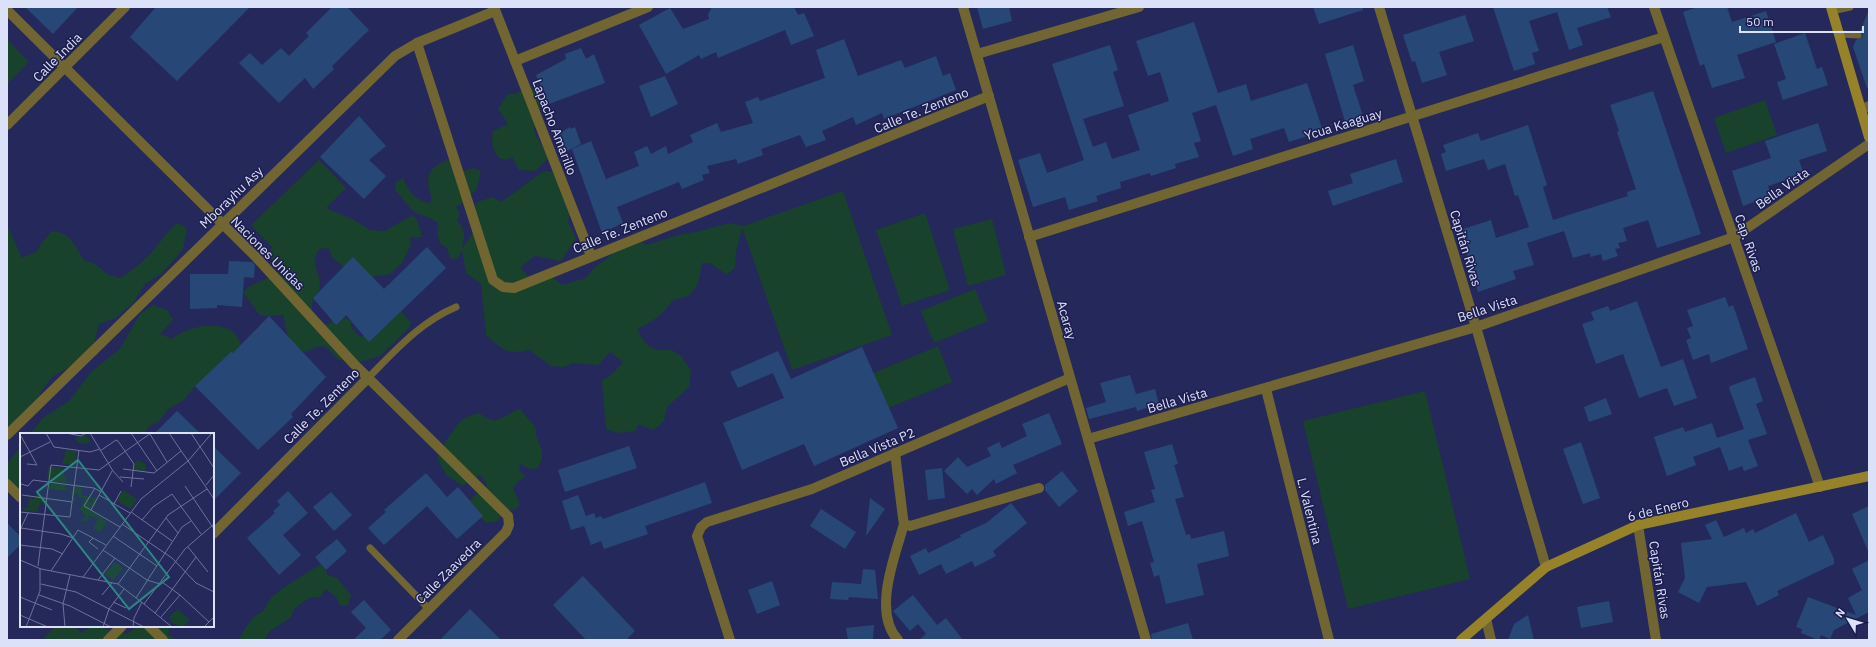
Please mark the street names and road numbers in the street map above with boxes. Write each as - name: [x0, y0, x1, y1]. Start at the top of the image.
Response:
- street label: Calle India: [29, 29, 86, 85]
- street label: Lapacho Amarillo: [528, 77, 581, 177]
- street label: Calle Te. Zenteno: [871, 84, 971, 137]
- street label: Ycua Kaaguay: [1302, 104, 1385, 144]
- street label: Mborayhu Asy: [196, 162, 267, 232]
- street label: Bella Vista: [1752, 164, 1812, 213]
- street label: Calle Te. Zenteno: [570, 204, 670, 257]
- street label: Capitán Rivas: [1446, 208, 1485, 288]
- street label: Cap. Rivas: [1731, 212, 1766, 274]
- street label: Naciones Unidas: [227, 213, 308, 294]
- street label: Bella Vista: [1455, 291, 1519, 326]
- street label: Acaray: [1053, 299, 1080, 342]
- street label: Calle Te. Zenteno: [280, 365, 363, 448]
- street label: Bella Vista: [1145, 384, 1209, 417]
- street label: Bella Vista P2: [837, 424, 917, 471]
- street label: L. Valentina: [1293, 476, 1326, 546]
- street label: 6 de Enero: [1626, 494, 1691, 525]
- street label: Calle Zaavedra: [412, 535, 485, 608]
- street label: Capitán Rivas: [1645, 540, 1674, 620]

